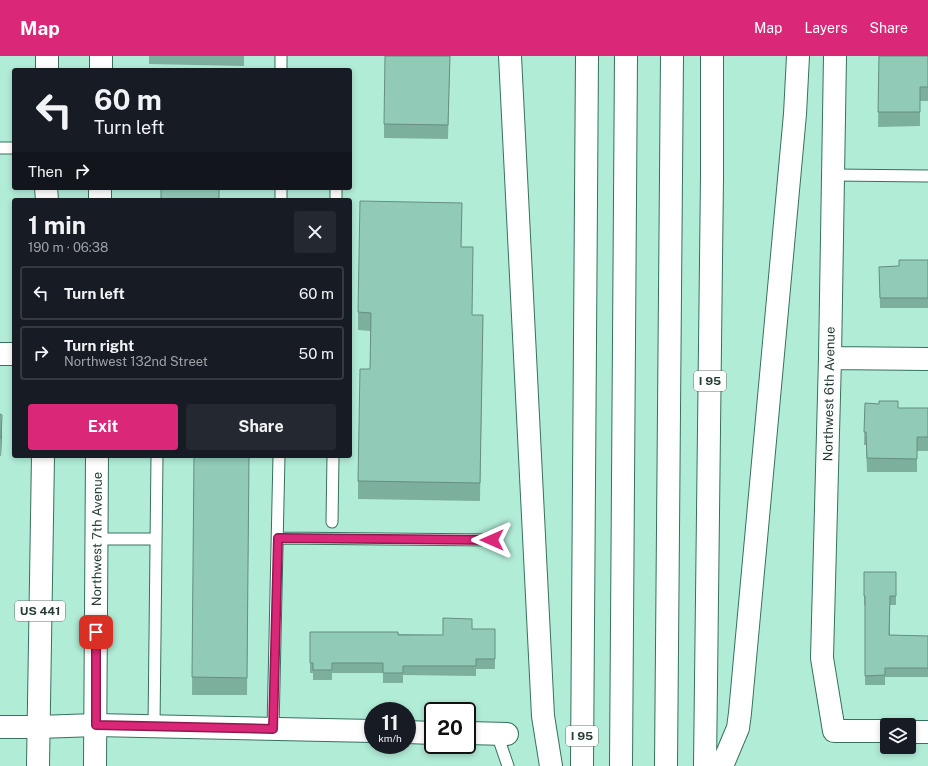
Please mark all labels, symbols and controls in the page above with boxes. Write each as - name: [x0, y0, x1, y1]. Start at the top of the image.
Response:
- text: Map: [20, 17, 60, 39]
- text: Map: [754, 20, 782, 36]
- text: Layers: [804, 20, 848, 36]
- text: Share: [870, 20, 908, 36]
- text: 60 m: [94, 83, 162, 116]
- icon: left: [28, 84, 80, 136]
- text: Turn left: [94, 117, 164, 138]
- icon: right: [71, 160, 93, 182]
- text: Then: [28, 163, 63, 180]
- text: 1 min: [28, 211, 86, 239]
- button: close: [294, 211, 336, 253]
- text: 190 m · 06:38: [28, 240, 108, 255]
- icon: left: [30, 282, 52, 304]
- text: Turn left: [64, 285, 125, 302]
- text: 60 m: [299, 285, 334, 302]
- street label: Northwest 6th Avenue: [820, 327, 838, 461]
- text: Turn right: [64, 337, 134, 354]
- icon: right: [30, 342, 52, 364]
- text: 50 m: [299, 345, 334, 362]
- text: Northwest 132nd Street: [64, 354, 208, 369]
- road number: I 95: [694, 371, 726, 391]
- button: Exit: [28, 404, 178, 450]
- button: Share: [186, 404, 336, 450]
- street label: Northwest 7th Avenue: [89, 472, 104, 606]
- position arrow: [471, 519, 513, 561]
- road number: US 441: [15, 601, 65, 621]
- pin: [79, 615, 113, 649]
- icon: arrive: [85, 621, 107, 643]
- speed limit sign: 20: [424, 702, 476, 754]
- text: 11: [381, 711, 399, 735]
- map controls: [880, 718, 916, 754]
- button: layers: [880, 718, 916, 754]
- road number: I 95: [566, 726, 598, 746]
- text: km/h: [378, 732, 402, 744]

